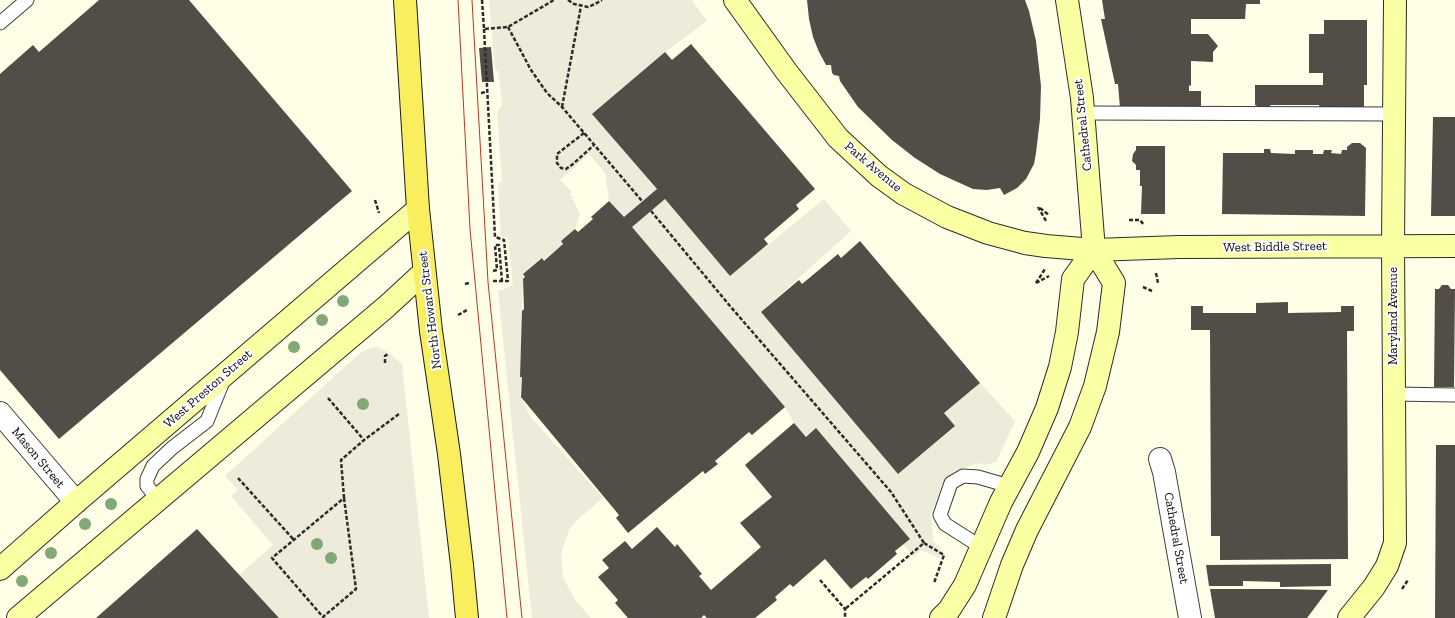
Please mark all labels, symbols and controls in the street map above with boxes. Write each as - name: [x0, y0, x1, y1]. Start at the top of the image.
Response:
- street label: Cathedral Street: [1070, 78, 1096, 172]
- street label: Park Avenue: [841, 139, 905, 195]
- street label: West Biddle Street: [1223, 238, 1327, 256]
- street label: North Howard Street: [415, 250, 445, 370]
- street label: Maryland Avenue: [1385, 267, 1401, 365]
- street label: West Preston Street: [161, 346, 255, 432]
- street label: Mason Street: [8, 424, 68, 492]
- street label: Cathedral Street: [1160, 491, 1192, 585]

